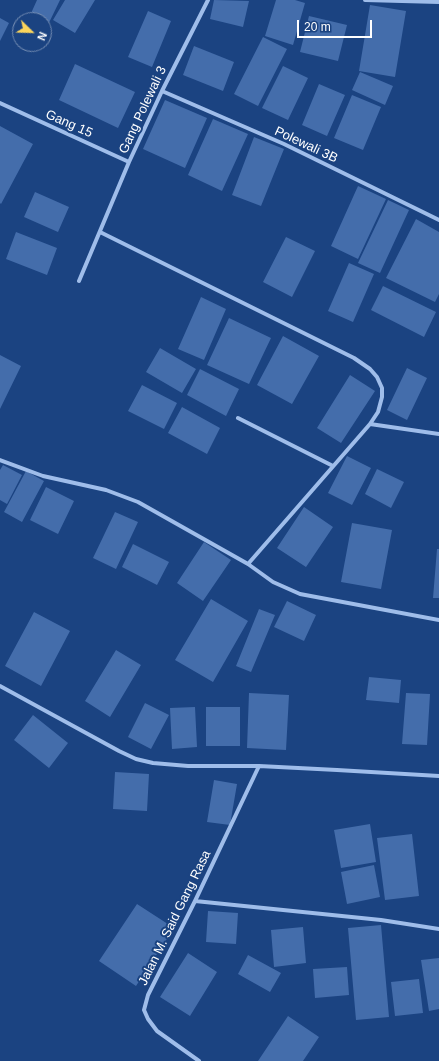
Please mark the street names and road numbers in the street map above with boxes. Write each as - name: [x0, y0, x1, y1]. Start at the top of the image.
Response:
- street label: Gang Polewali 3: [116, 64, 170, 156]
- street label: Gang 15: [43, 107, 95, 141]
- street label: Polewali 3B: [272, 124, 340, 166]
- street label: Jalan M. Said Gang Rasa: [136, 848, 214, 988]

